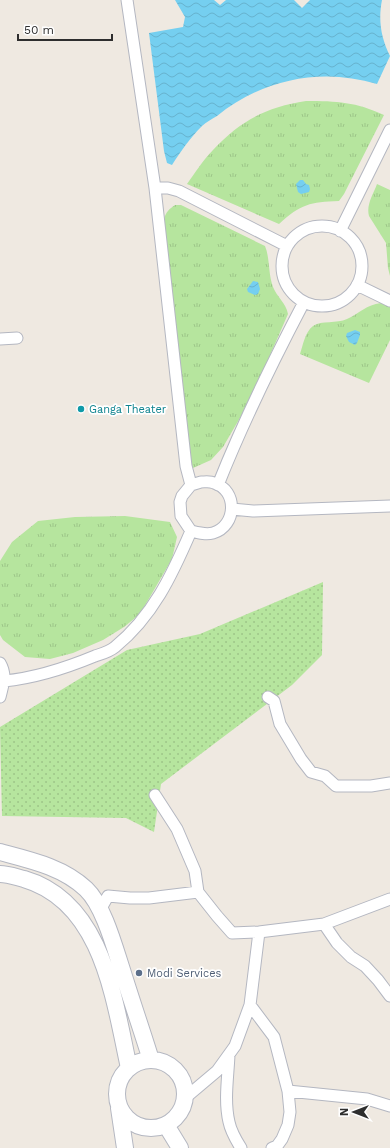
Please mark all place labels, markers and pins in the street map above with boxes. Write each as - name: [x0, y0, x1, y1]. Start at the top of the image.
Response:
- place label: Ganga Theater: [89, 403, 167, 416]
- marker: Ganga Theater: [76, 404, 86, 414]
- place label: Modi Services: [147, 967, 222, 980]
- marker: Modi Services: [134, 968, 144, 978]

